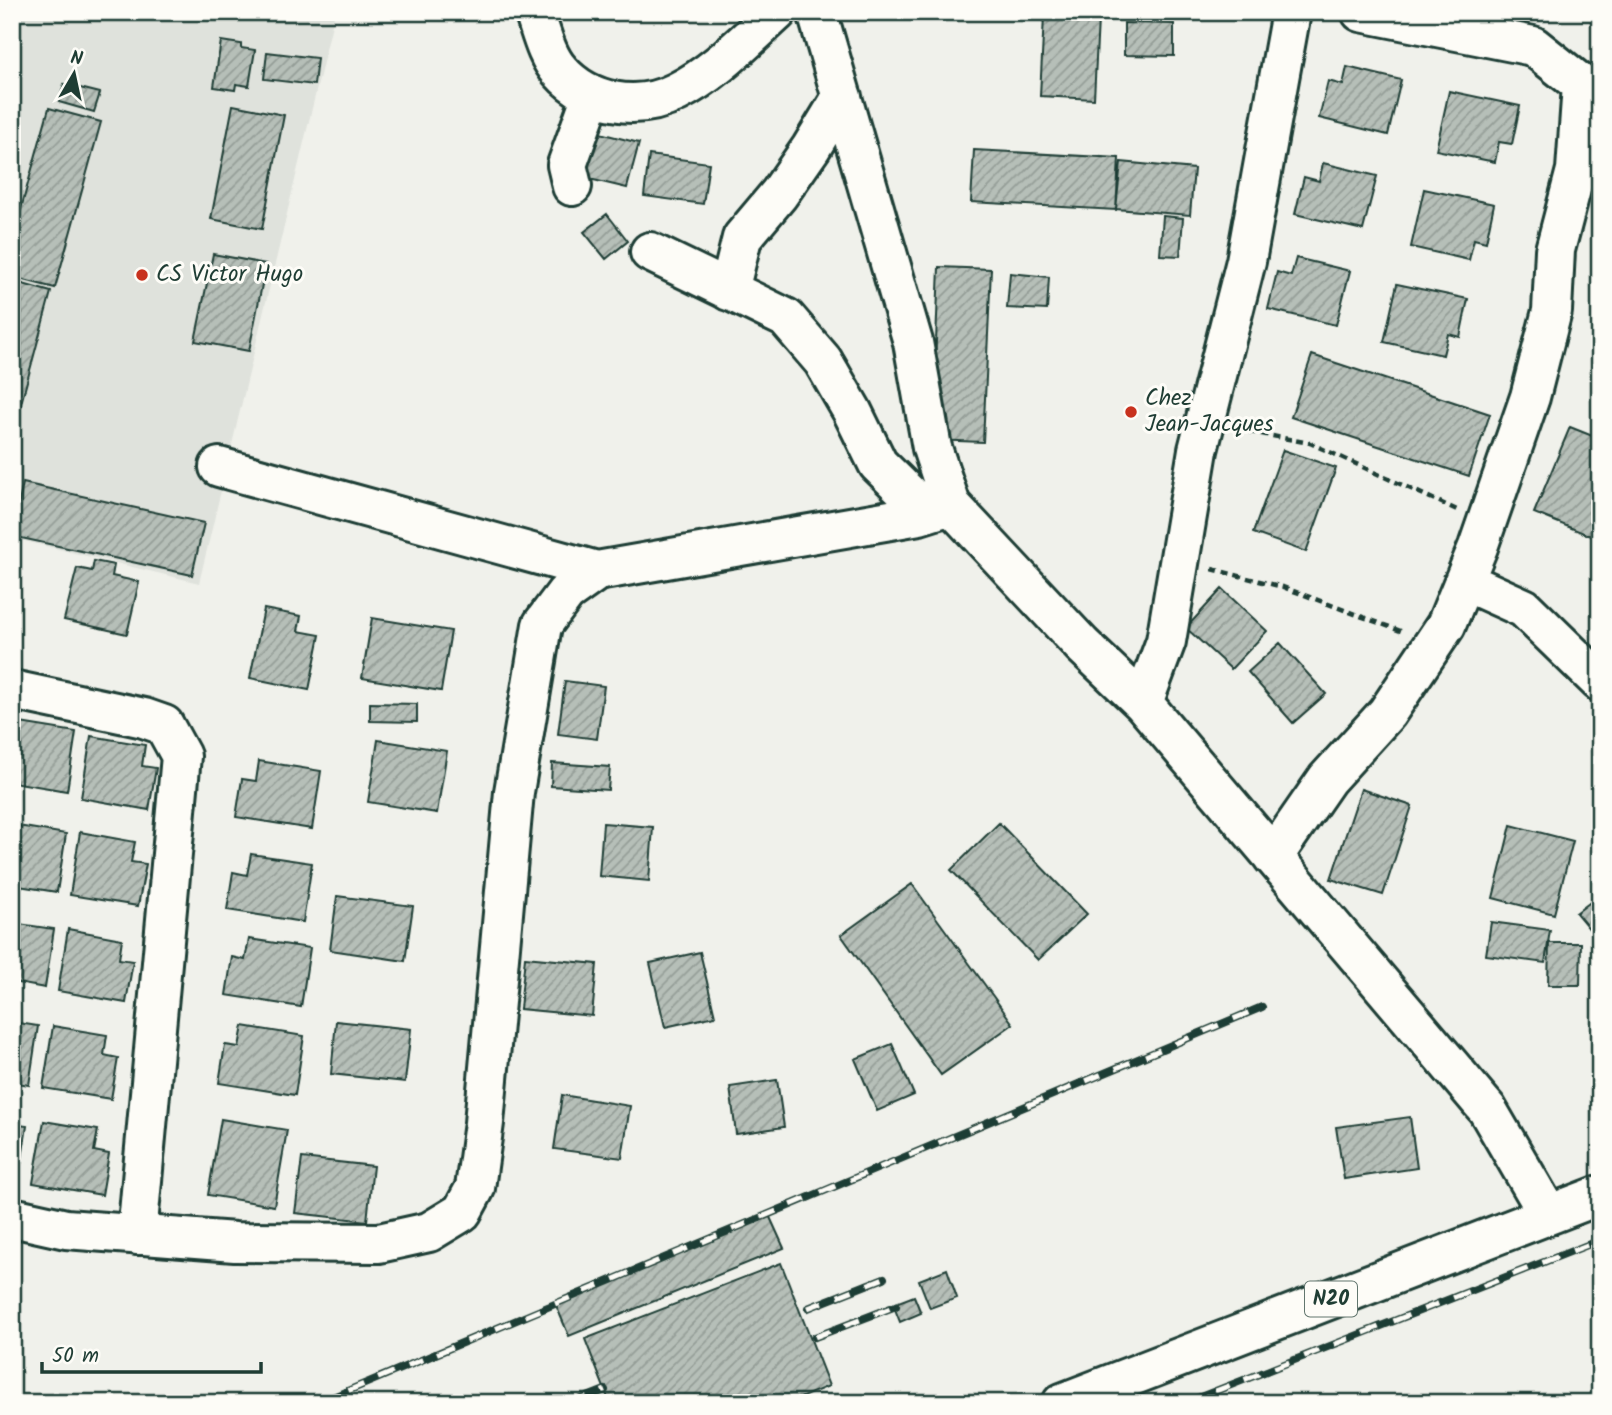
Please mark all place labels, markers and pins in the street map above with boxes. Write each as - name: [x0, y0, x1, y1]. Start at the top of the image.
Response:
- place label: CS Victor Hugo: [156, 257, 303, 293]
- marker: CS Victor Hugo: [134, 267, 150, 283]
- place label: Chez Jean-Jacques: [1145, 381, 1274, 443]
- marker: Chez Jean-Jacques: [1123, 404, 1139, 420]

